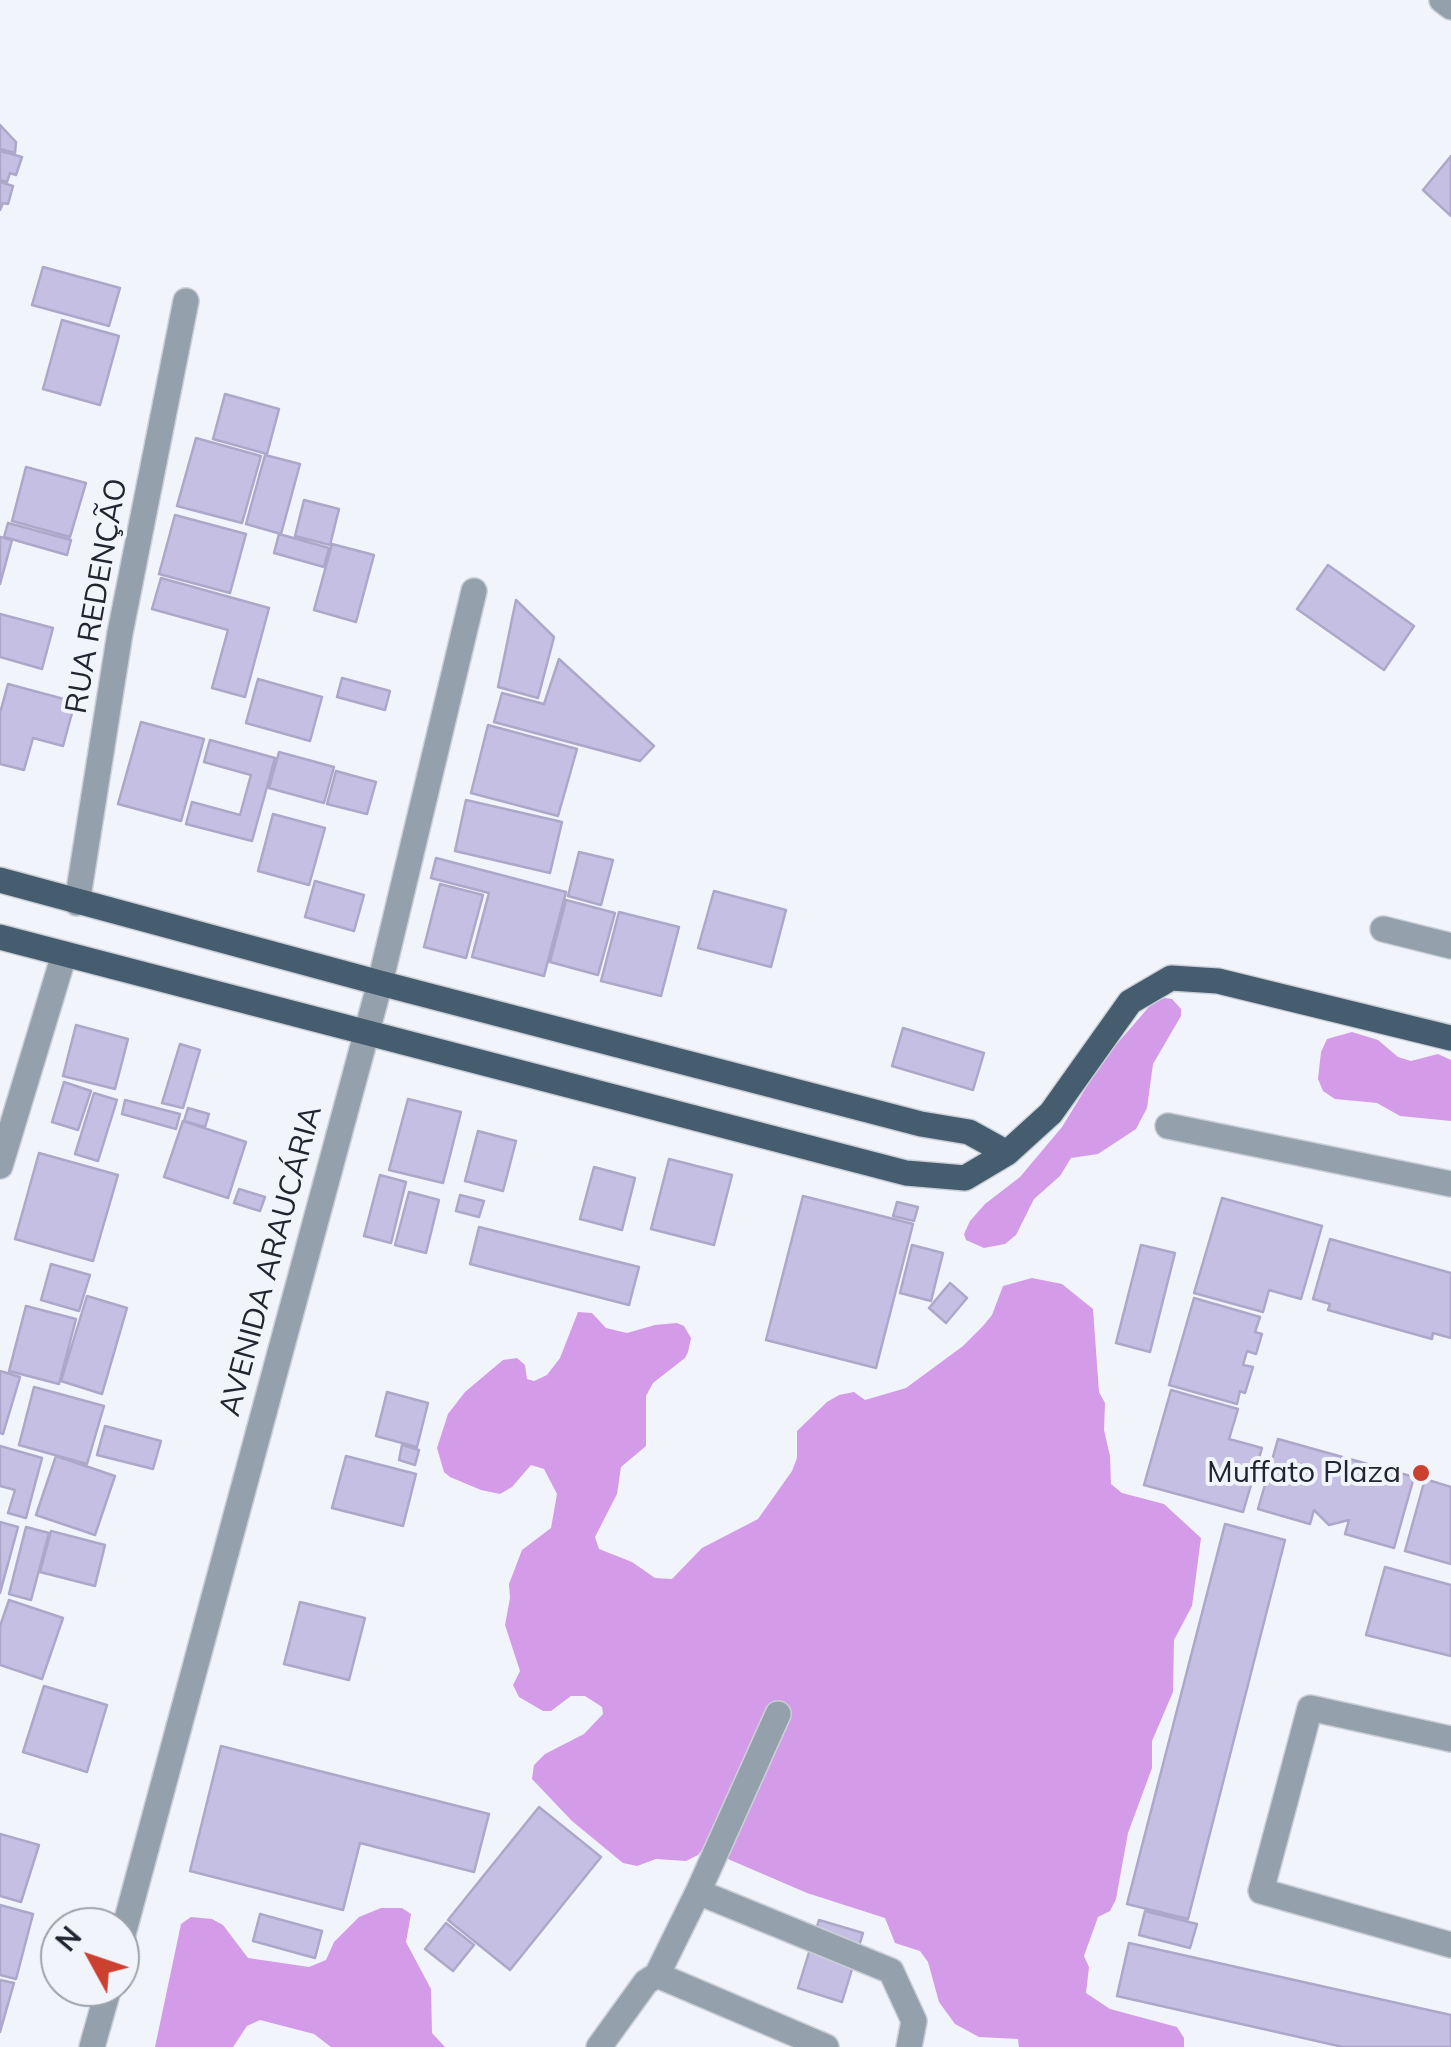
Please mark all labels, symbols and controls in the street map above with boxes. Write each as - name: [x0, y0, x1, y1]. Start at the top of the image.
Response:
- street label: RUA REDENÇÃO: [59, 476, 135, 716]
- street label: AVENIDA ARAUCÁRIA: [212, 1102, 330, 1420]
- place label: Muffato Plaza: [1207, 1455, 1401, 1491]
- marker: Muffato Plaza: [1410, 1462, 1432, 1484]
- north arrow: [40, 1907, 140, 2007]
- text: N: [48, 1919, 88, 1958]

